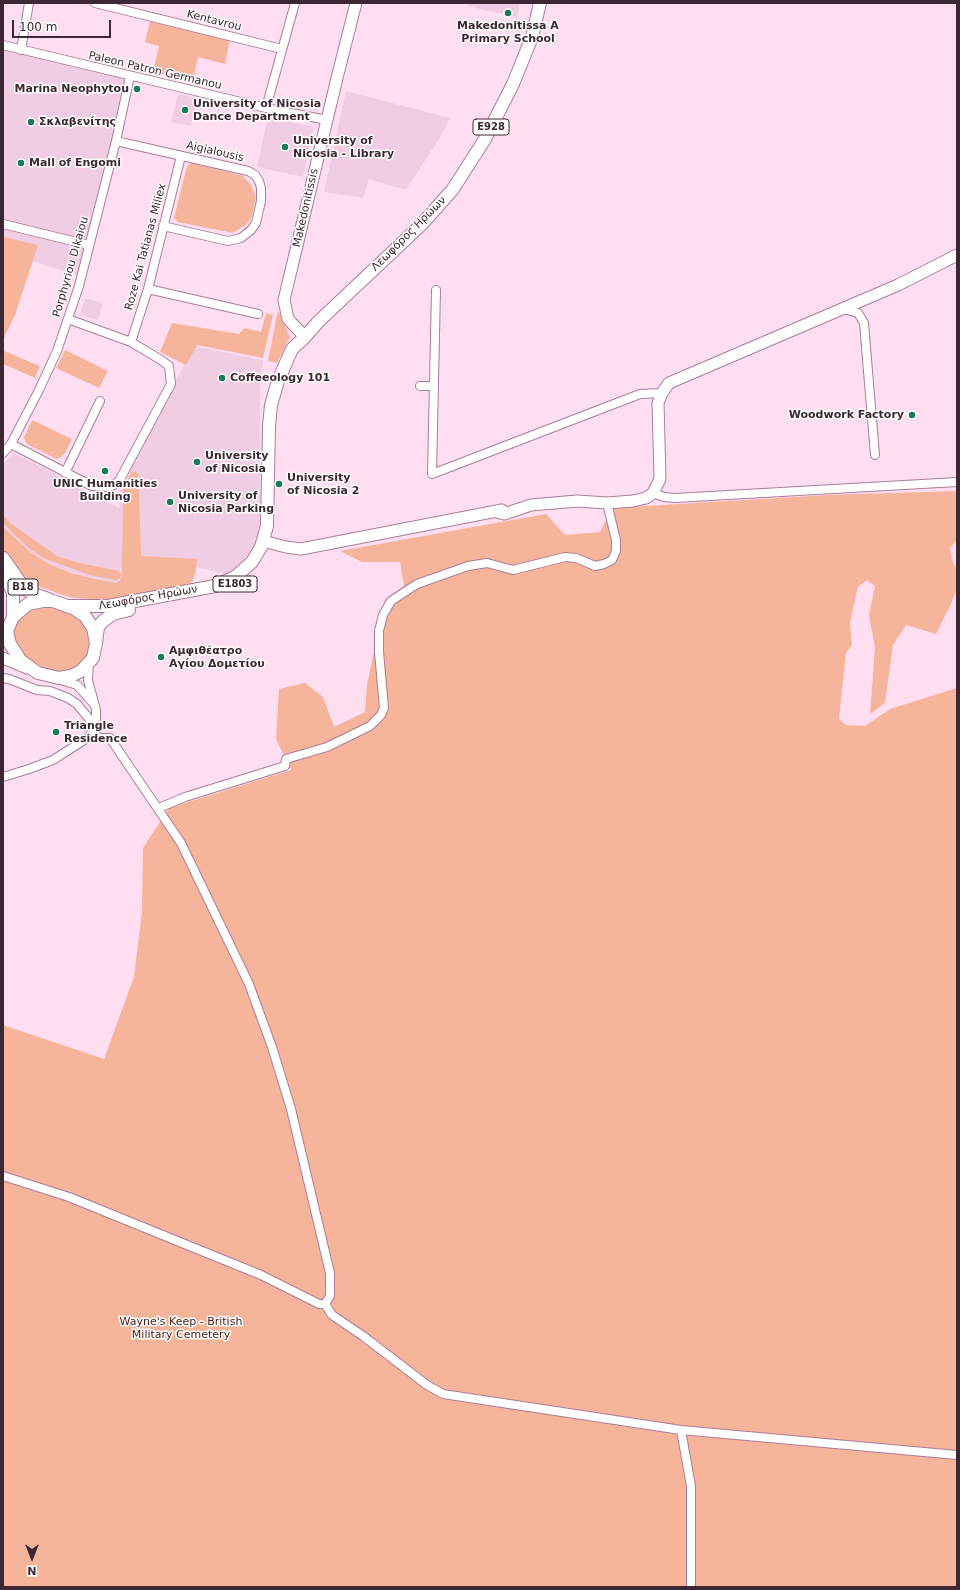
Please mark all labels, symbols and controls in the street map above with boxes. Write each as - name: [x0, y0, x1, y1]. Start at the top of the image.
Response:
- street label: Kentavrou: [185, 8, 243, 34]
- marker: Makedonitissa A Primary School: [503, 8, 513, 18]
- scale bar: [14, 12, 113, 38]
- place label: Makedonitissa A Primary School: [457, 19, 559, 45]
- text: 100 m: [19, 20, 57, 34]
- street label: Paleon Patron Germanou: [87, 49, 223, 93]
- place label: Marina Neophytou: [15, 82, 129, 96]
- marker: Marina Neophytou: [132, 84, 142, 94]
- place label: University of Nicosia Dance Department: [193, 97, 321, 123]
- marker: University of Nicosia Dance Department: [180, 105, 190, 115]
- place label: Σκλαβενίτης: [39, 115, 116, 129]
- marker: Σκλαβενίτης: [26, 117, 36, 127]
- road number: E928: [473, 119, 509, 135]
- place label: University of Nicosia - Library: [293, 134, 394, 160]
- street label: Aigialousis: [185, 139, 245, 165]
- marker: University of Nicosia - Library: [280, 142, 290, 152]
- place label: Mall of Engomi: [29, 156, 121, 170]
- marker: Mall of Engomi: [16, 158, 26, 168]
- street label: Makedonitissis: [291, 167, 321, 249]
- street label: Roze Kai Tatianas Miliex: [123, 182, 169, 312]
- street label: Λεωφόρος Ηρώων: [369, 194, 449, 274]
- street label: Porphyriou Dikaiou: [50, 215, 92, 319]
- place label: Coffeeology 101: [230, 371, 330, 385]
- marker: Coffeeology 101: [217, 373, 227, 383]
- place label: Woodwork Factory: [789, 408, 904, 422]
- marker: Woodwork Factory: [907, 410, 917, 420]
- place label: University of Nicosia: [205, 449, 268, 475]
- marker: University of Nicosia: [192, 457, 202, 467]
- marker: UNIC Humanities Building: [100, 466, 110, 476]
- place label: University of Nicosia 2: [287, 471, 359, 497]
- place label: UNIC Humanities Building: [53, 477, 157, 503]
- marker: University of Nicosia 2: [274, 479, 284, 489]
- place label: University of Nicosia Parking: [178, 489, 274, 515]
- marker: University of Nicosia Parking: [165, 497, 175, 507]
- road number: E1803: [213, 576, 257, 592]
- road number: B18: [8, 579, 38, 595]
- street label: Λεωφόρος Ηρώων: [98, 583, 198, 613]
- place label: Αμφιθέατρο Αγίου Δομετίου: [169, 644, 265, 670]
- marker: Αμφιθέατρο Αγίου Δομετίου: [156, 652, 166, 662]
- place label: Triangle Residence: [64, 719, 127, 745]
- marker: Triangle Residence: [51, 727, 61, 737]
- park label: Wayne's Keep - British Military Cemetery: [120, 1315, 242, 1341]
- north arrow: [12, 1538, 52, 1578]
- text: N: [27, 1564, 37, 1577]

